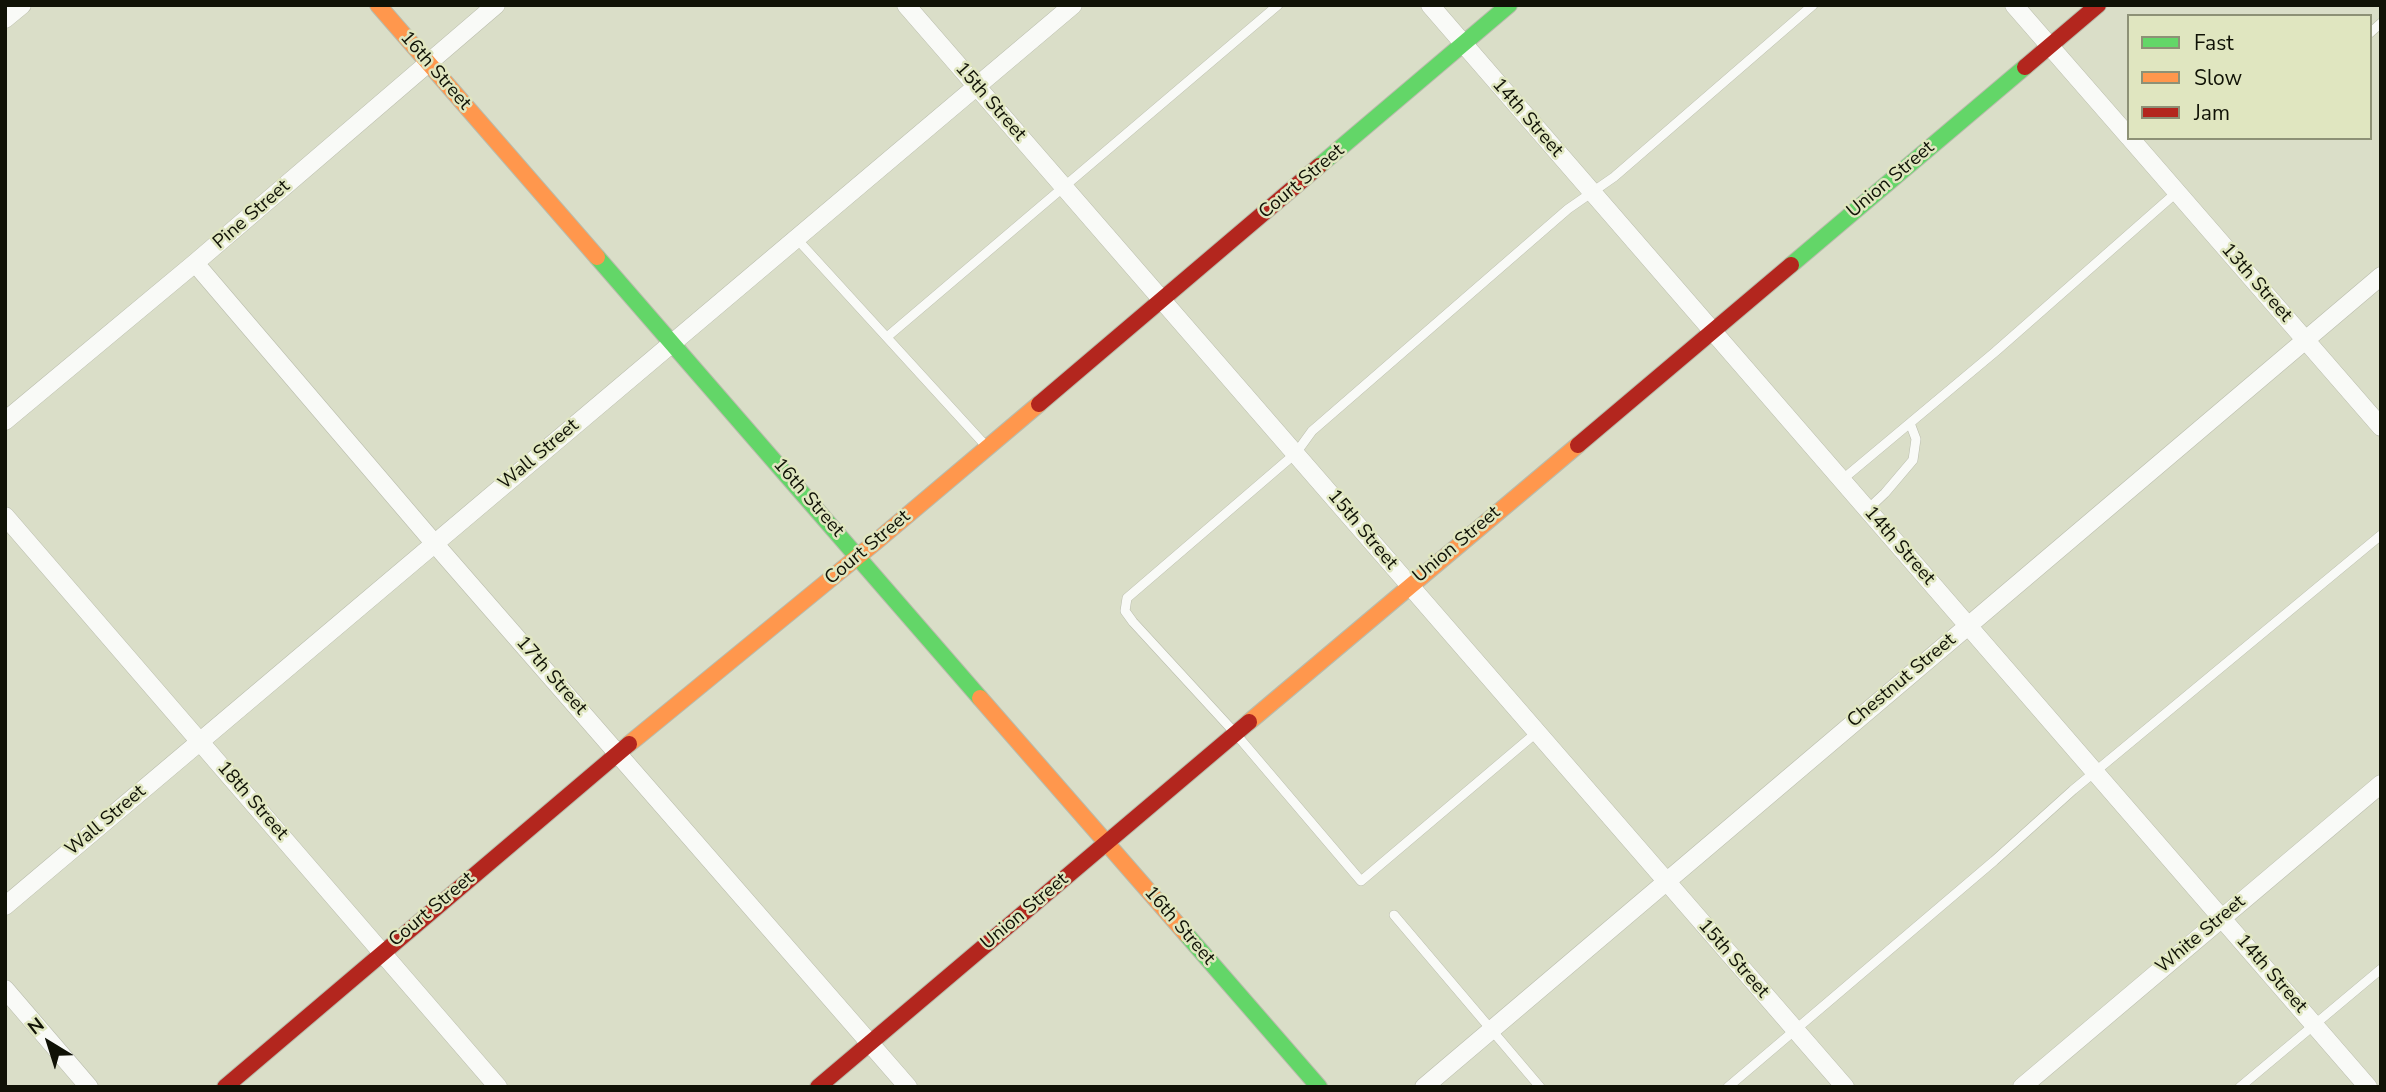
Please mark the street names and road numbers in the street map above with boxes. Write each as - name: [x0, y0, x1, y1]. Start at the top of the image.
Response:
- street label: 16th Street: [395, 27, 475, 115]
- street label: 15th Street: [950, 58, 1030, 146]
- street label: 14th Street: [1487, 74, 1567, 162]
- street label: Union Street: [1843, 137, 1939, 223]
- street label: Court Street: [1255, 140, 1349, 224]
- street label: Pine Street: [209, 176, 295, 254]
- street label: 13th Street: [2216, 239, 2296, 327]
- street label: Wall Street: [494, 415, 584, 495]
- street label: 16th Street: [768, 454, 848, 542]
- street label: 15th Street: [1322, 486, 1402, 574]
- street label: Union Street: [1409, 502, 1505, 588]
- street label: 14th Street: [1859, 502, 1939, 590]
- street label: Court Street: [821, 506, 915, 590]
- street label: Chestnut Street: [1843, 629, 1961, 733]
- street label: 17th Street: [511, 632, 591, 720]
- street label: 18th Street: [212, 757, 292, 845]
- street label: Wall Street: [61, 781, 151, 861]
- street label: Court Street: [385, 868, 479, 952]
- street label: Union Street: [977, 869, 1073, 955]
- street label: 16th Street: [1139, 882, 1219, 970]
- street label: White Street: [2152, 891, 2250, 979]
- street label: 15th Street: [1693, 915, 1773, 1003]
- street label: 14th Street: [2231, 930, 2311, 1018]

